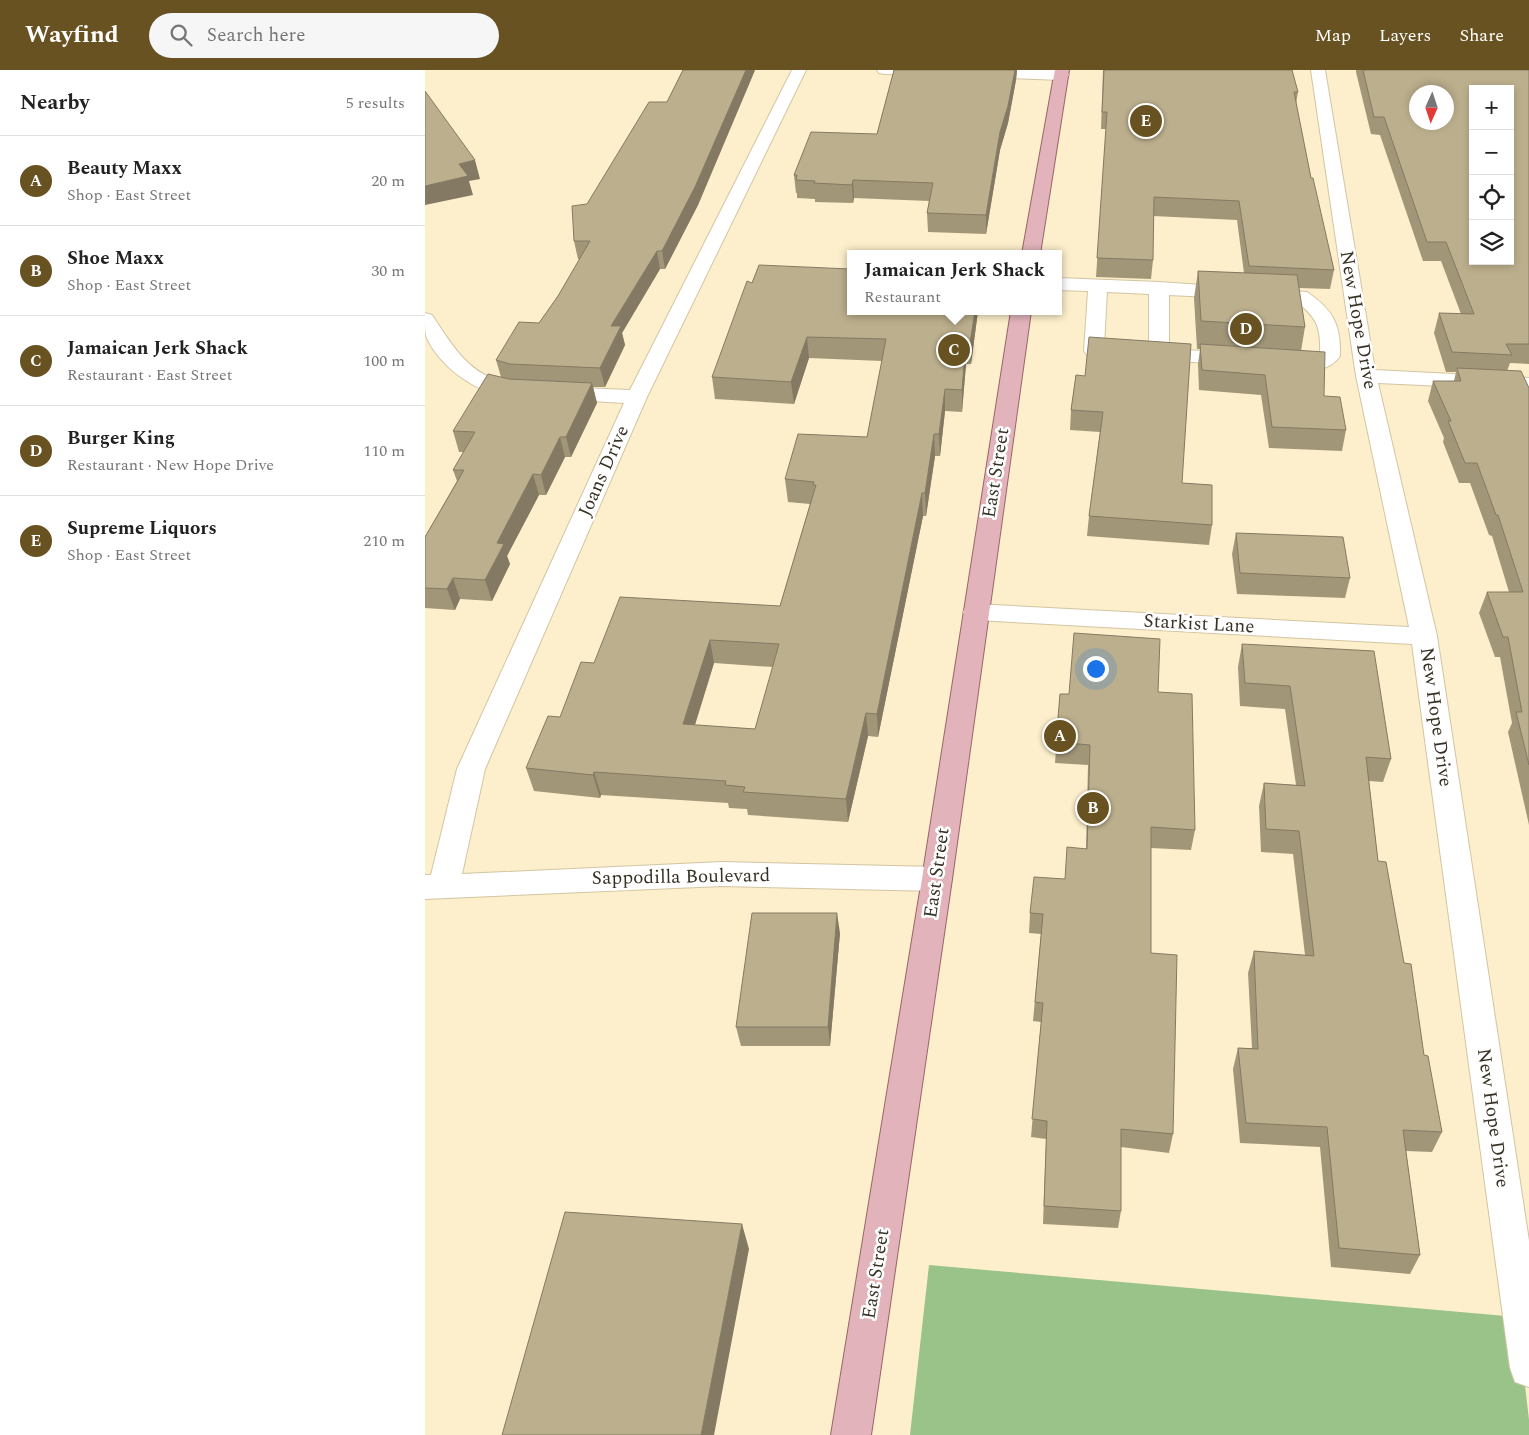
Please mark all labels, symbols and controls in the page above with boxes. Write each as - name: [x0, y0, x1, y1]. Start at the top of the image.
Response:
- search box: [149, 13, 499, 58]
- text: Wayfind: [25, 17, 119, 53]
- icon: search: [167, 21, 195, 49]
- text: Search here: [207, 21, 305, 50]
- text: Map: [1315, 22, 1351, 49]
- text: Layers: [1379, 22, 1431, 49]
- text: Share: [1459, 22, 1504, 49]
- north arrow: [1409, 85, 1454, 130]
- map controls: [1469, 85, 1514, 265]
- button: +: [1469, 85, 1514, 130]
- text: Nearby: [20, 87, 90, 119]
- text: 5 results: [346, 91, 405, 115]
- pin: E: [1130, 102, 1162, 140]
- button: −: [1469, 130, 1514, 175]
- text: Beauty Maxx: [67, 154, 182, 183]
- text: A: [30, 169, 42, 193]
- text: 20 m: [371, 169, 405, 193]
- button: locate: [1469, 175, 1514, 220]
- text: Shop · East Street: [67, 183, 191, 207]
- button: layers: [1469, 220, 1514, 265]
- text: Shoe Maxx: [67, 244, 164, 273]
- street label: New Hope Drive: [1332, 248, 1384, 392]
- popup: [847, 250, 1062, 315]
- text: Jamaican Jerk Shack: [864, 256, 1045, 285]
- text: B: [30, 259, 42, 283]
- text: 30 m: [371, 259, 405, 283]
- text: Shop · East Street: [67, 273, 191, 297]
- text: Restaurant: [864, 285, 941, 309]
- pin: D: [1230, 310, 1262, 348]
- pin: C: [938, 331, 970, 369]
- text: Jamaican Jerk Shack: [67, 334, 248, 363]
- text: C: [30, 349, 42, 373]
- text: 100 m: [363, 349, 405, 373]
- text: Restaurant · East Street: [67, 363, 233, 387]
- street label: Joans Drive: [571, 421, 637, 521]
- text: Burger King: [67, 424, 175, 453]
- street label: East Street: [975, 426, 1017, 520]
- text: D: [30, 439, 42, 463]
- text: 110 m: [363, 439, 405, 463]
- text: Restaurant · New Hope Drive: [67, 453, 274, 477]
- text: Supreme Liquors: [67, 514, 217, 543]
- text: E: [31, 529, 41, 553]
- text: 210 m: [363, 529, 405, 553]
- text: Shop · East Street: [67, 543, 191, 567]
- street label: Starkist Lane: [1143, 607, 1255, 641]
- street label: New Hope Drive: [1412, 645, 1460, 789]
- your location: [1083, 656, 1109, 682]
- pin: A: [1044, 717, 1076, 755]
- pin: B: [1077, 789, 1109, 827]
- street label: East Street: [916, 826, 958, 920]
- street label: Sappodilla Boulevard: [592, 861, 770, 893]
- street label: New Hope Drive: [1469, 1046, 1517, 1190]
- street label: East Street: [855, 1227, 897, 1321]

